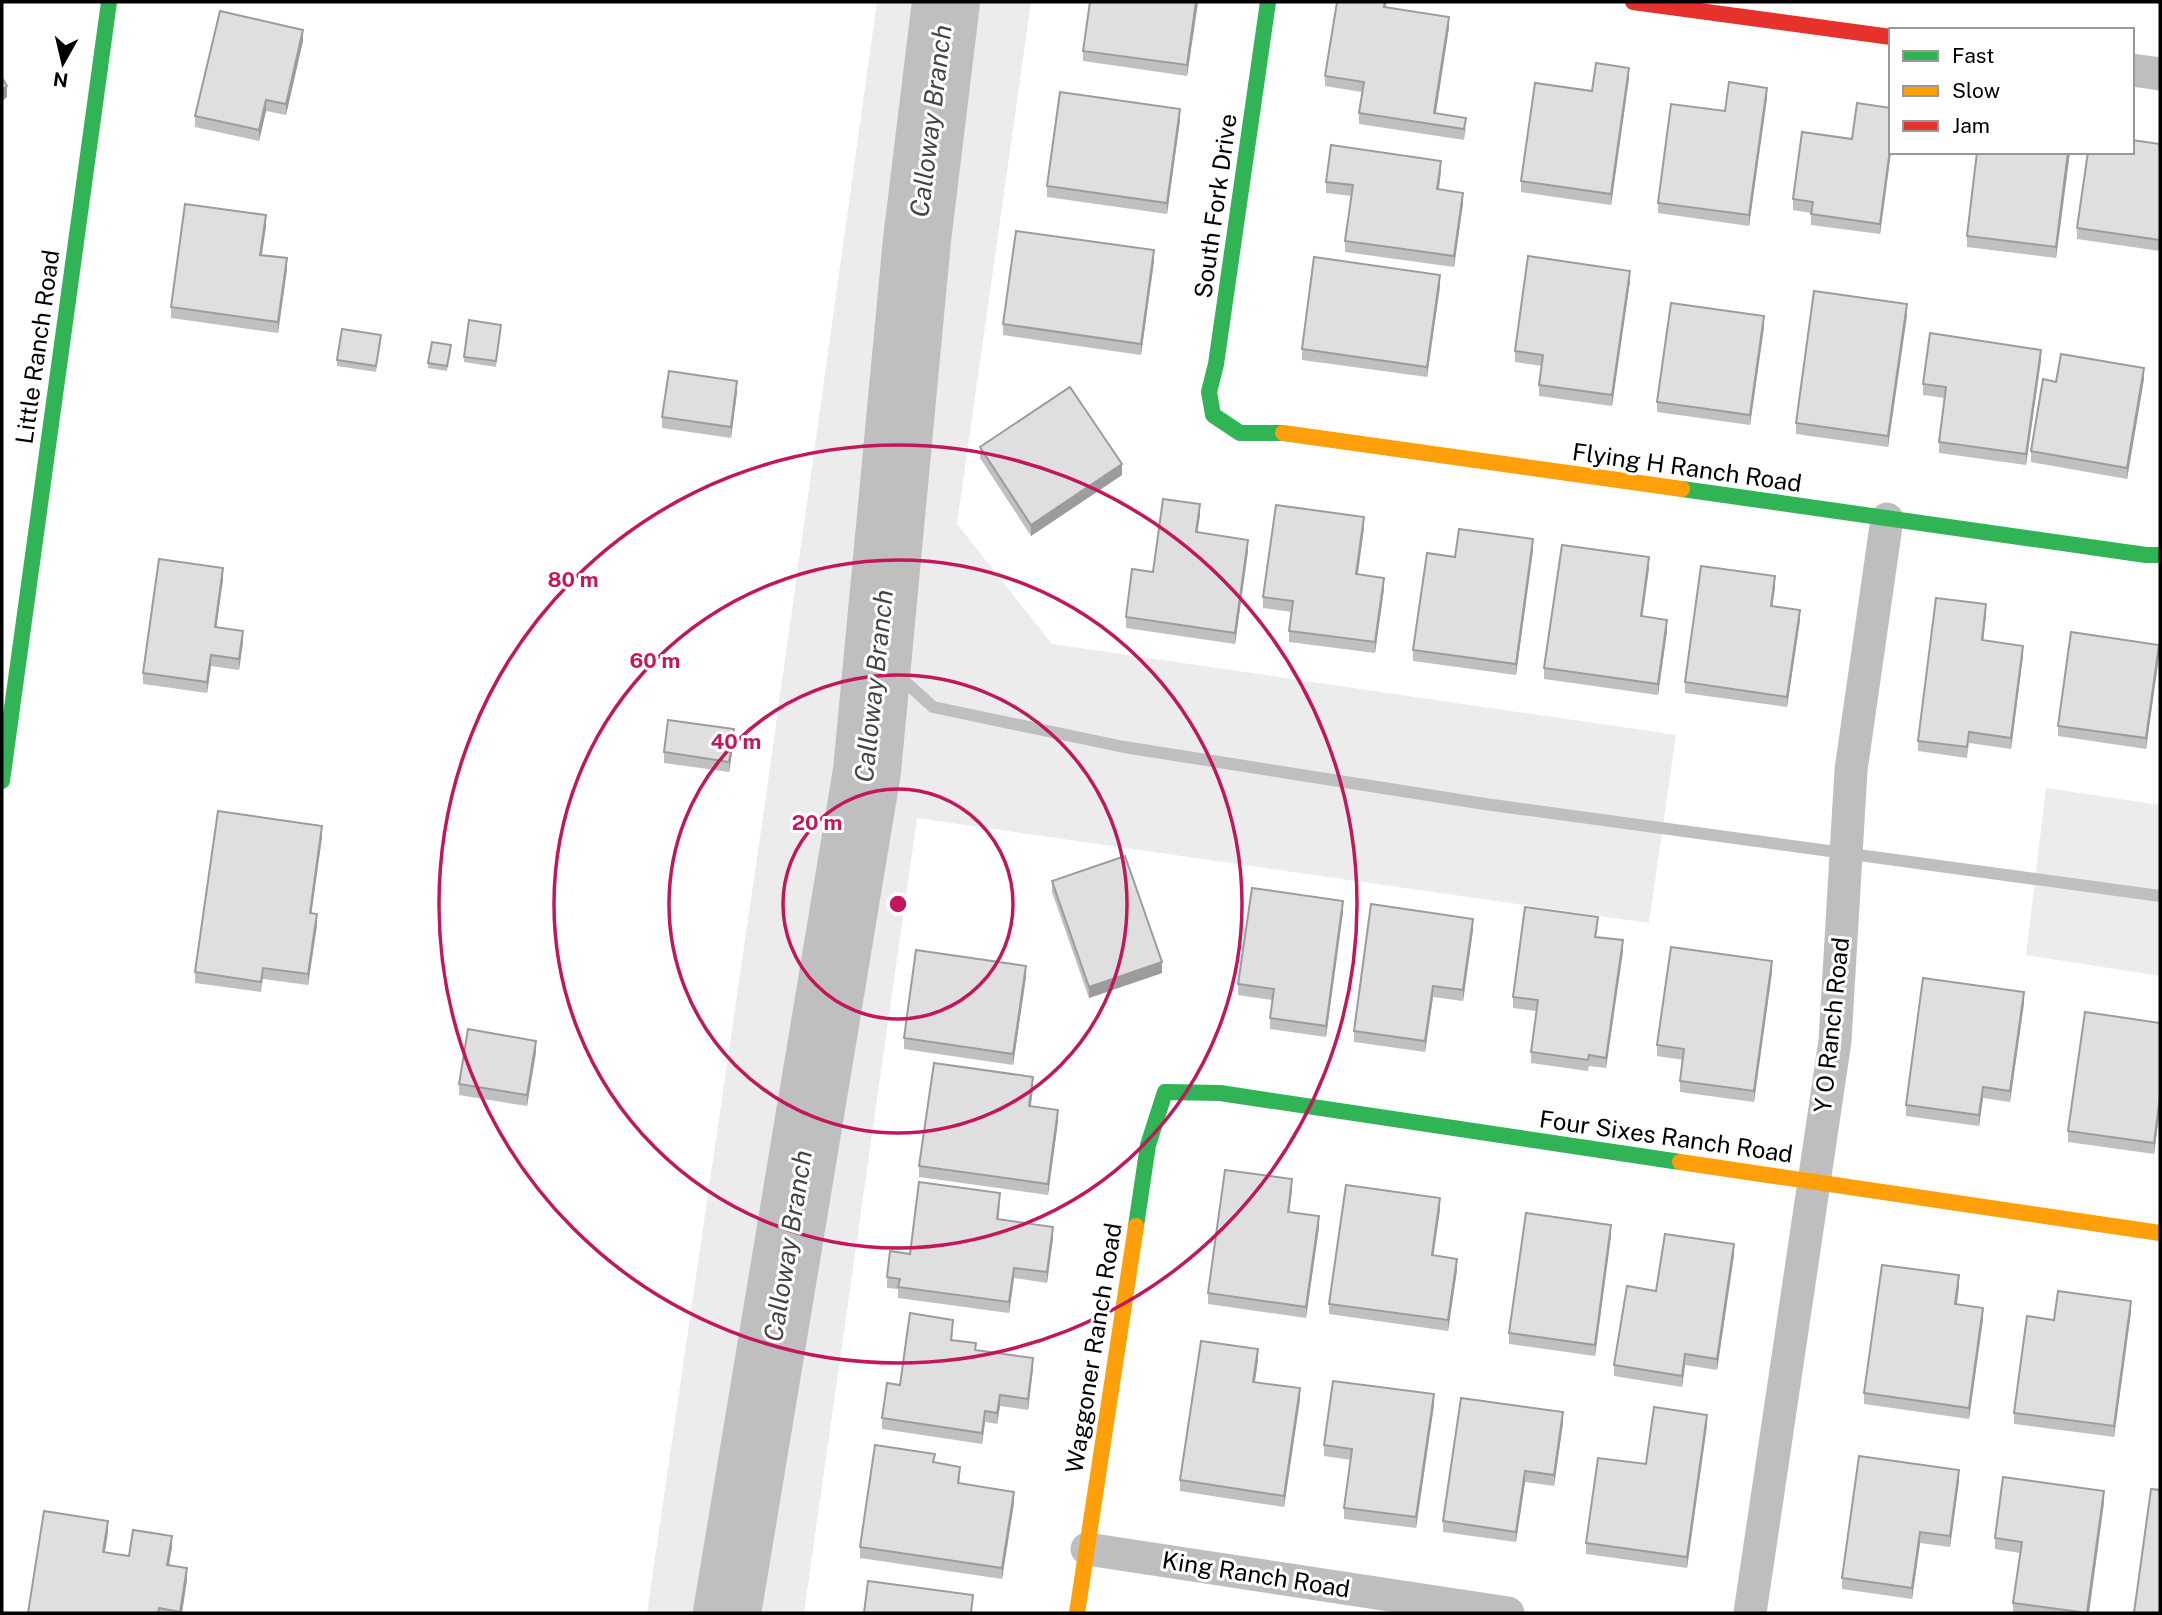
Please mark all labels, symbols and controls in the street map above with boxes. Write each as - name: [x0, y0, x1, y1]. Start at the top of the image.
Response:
- water label: Calloway Branch: [903, 23, 958, 219]
- north arrow: [28, 28, 98, 98]
- legend: [1889, 28, 2134, 154]
- text: Fast: [1952, 43, 1994, 68]
- text: N: [52, 68, 70, 92]
- text: Slow: [1952, 78, 2000, 103]
- street label: South Fork Drive: [1188, 112, 1242, 300]
- text: Jam: [1952, 113, 1990, 138]
- street label: Little Ranch Road: [10, 248, 64, 446]
- street label: Flying H Ranch Road: [1571, 437, 1804, 497]
- text: 80 m: [547, 567, 599, 592]
- water label: Calloway Branch: [848, 588, 899, 784]
- text: 60 m: [630, 648, 680, 673]
- text: 40 m: [711, 729, 761, 754]
- text: 20 m: [792, 810, 842, 835]
- centre of rings: [886, 892, 910, 916]
- street label: Y O Ranch Road: [1808, 936, 1854, 1114]
- street label: Four Sixes Ranch Road: [1538, 1104, 1795, 1168]
- water label: Calloway Branch: [757, 1148, 818, 1344]
- street label: Waggoner Ranch Road: [1059, 1221, 1127, 1475]
- street label: King Ranch Road: [1160, 1545, 1352, 1603]

